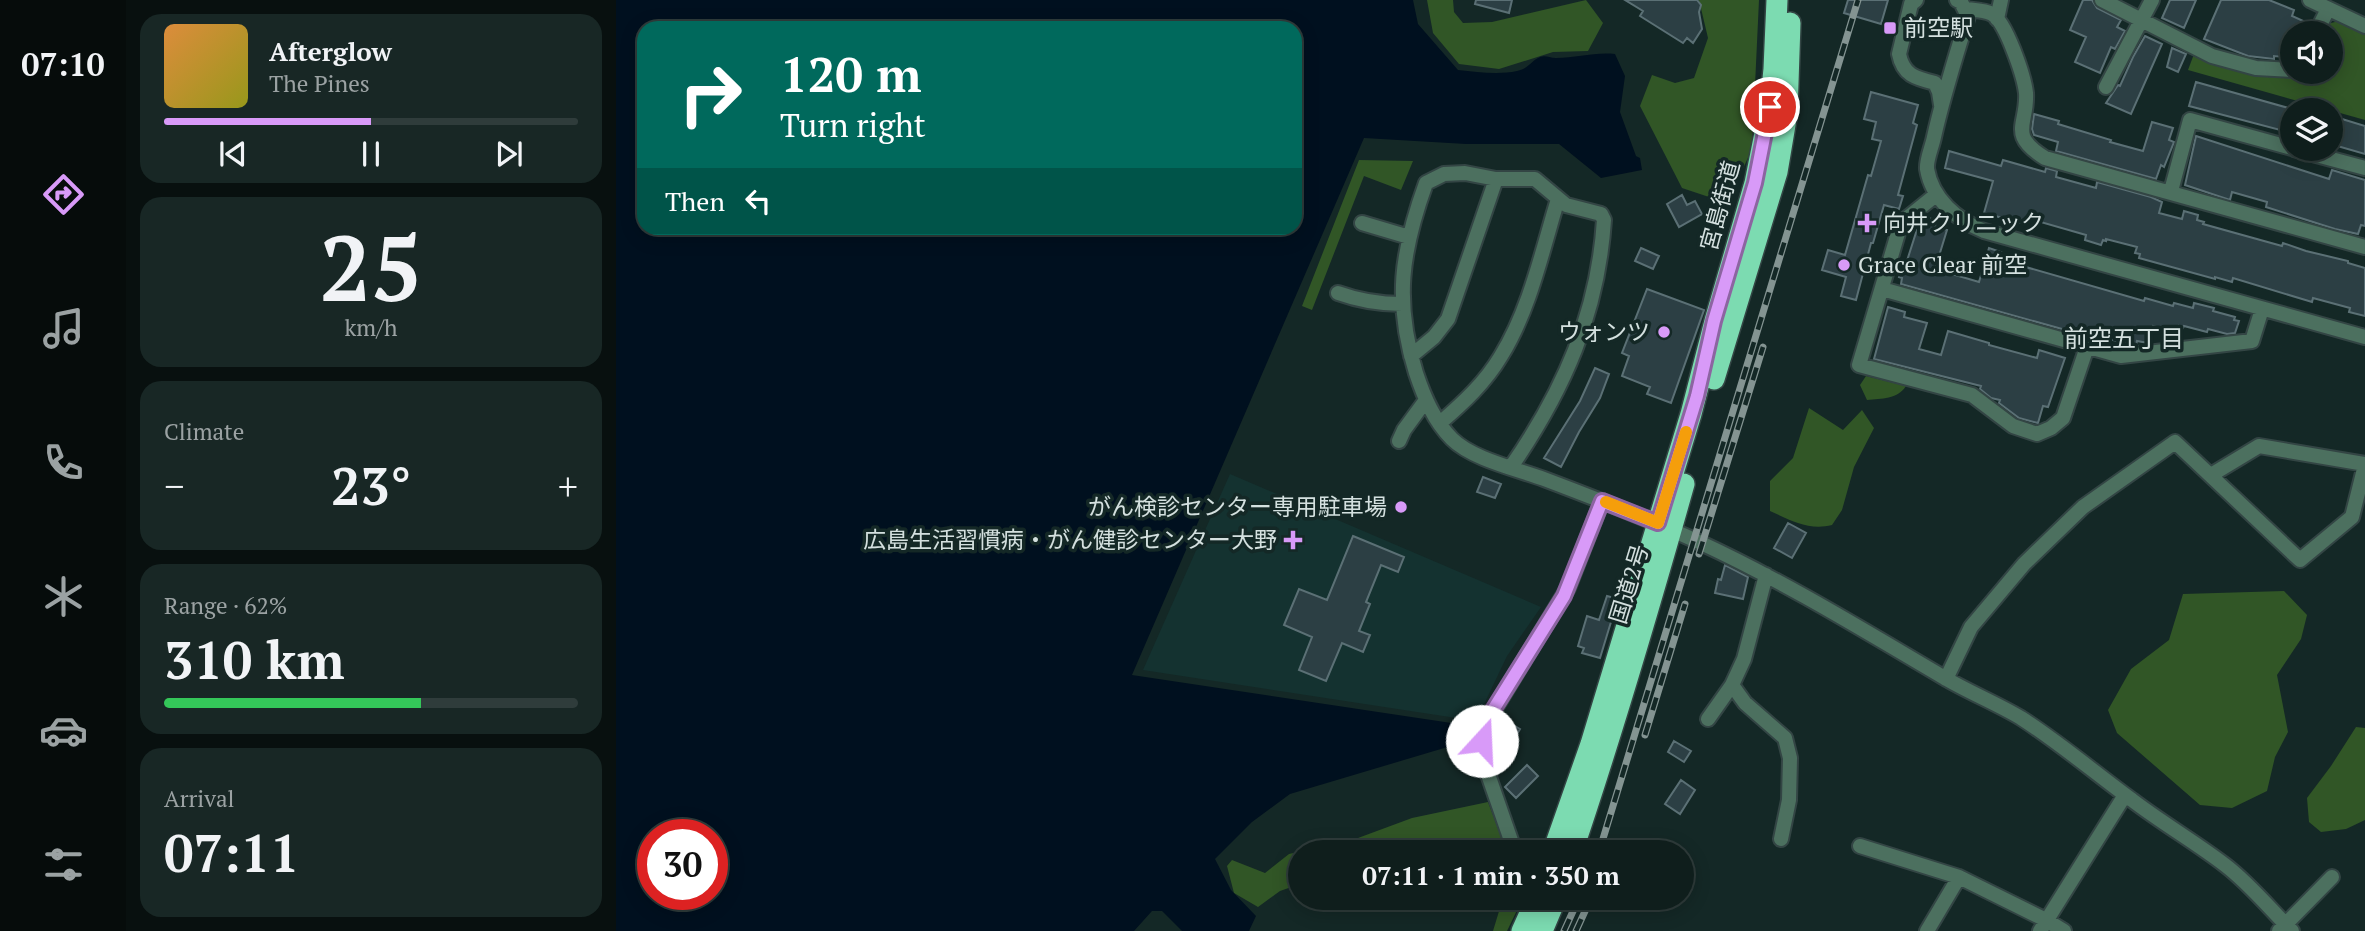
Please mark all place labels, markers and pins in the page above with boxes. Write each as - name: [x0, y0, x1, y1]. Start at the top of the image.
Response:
- place label: 前空駅: [1904, 12, 1973, 43]
- marker: 前空駅: [1882, 20, 1898, 36]
- pin: [1740, 77, 1800, 137]
- place label: 向井クリニック: [1883, 207, 2044, 238]
- marker: 向井クリニック: [1857, 213, 1877, 233]
- place label: Grace Clear 前空: [1858, 249, 2027, 280]
- marker: Grace Clear 前空: [1836, 257, 1852, 273]
- place label: ウォンツ: [1558, 316, 1650, 347]
- marker: ウォンツ: [1656, 324, 1672, 340]
- place label: がん検診センター専用駐車場: [1088, 491, 1387, 522]
- marker: がん検診センター専用駐車場: [1393, 499, 1409, 515]
- place label: 広島生活習慣病・がん健診センター大野: [863, 524, 1277, 555]
- marker: 広島生活習慣病・がん健診センター大野: [1283, 530, 1303, 550]

